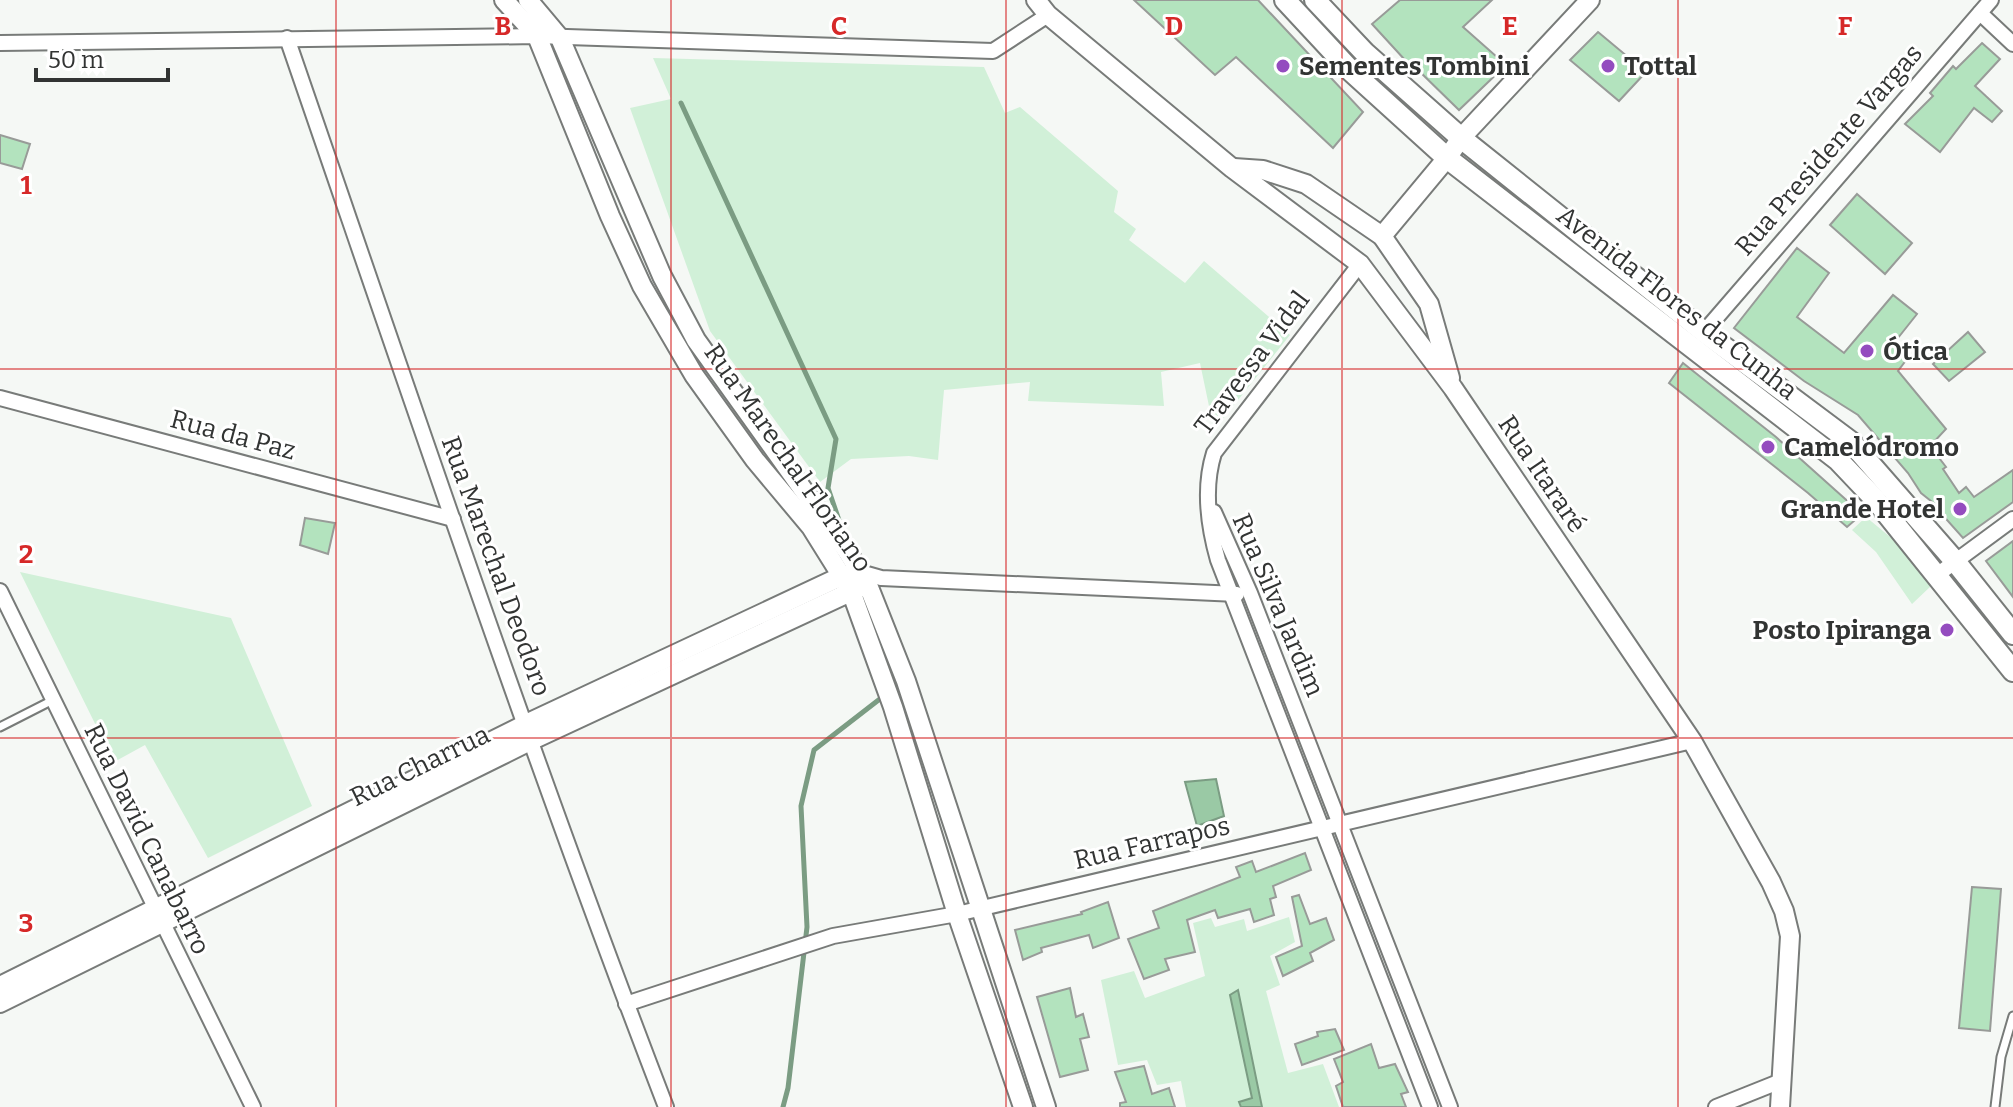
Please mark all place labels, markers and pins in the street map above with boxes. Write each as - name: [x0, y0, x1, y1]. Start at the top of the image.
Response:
- place label: Sementes Tombini: [1299, 51, 1529, 82]
- place label: Tottal: [1624, 51, 1697, 82]
- marker: Sementes Tombini: [1274, 57, 1292, 75]
- marker: Tottal: [1599, 57, 1617, 75]
- place label: Ótica: [1883, 335, 1948, 367]
- marker: Ótica: [1858, 342, 1876, 360]
- place label: Camelódromo: [1784, 432, 1959, 463]
- marker: Camelódromo: [1759, 438, 1777, 456]
- place label: Grande Hotel: [1780, 494, 1944, 525]
- marker: Grande Hotel: [1951, 500, 1969, 518]
- place label: Posto Ipiranga: [1753, 615, 1931, 646]
- marker: Posto Ipiranga: [1938, 621, 1956, 639]

